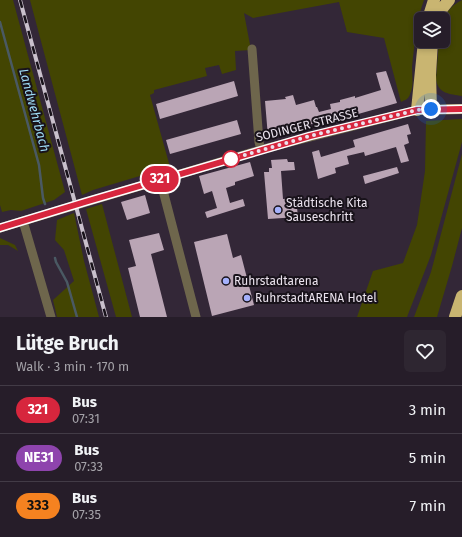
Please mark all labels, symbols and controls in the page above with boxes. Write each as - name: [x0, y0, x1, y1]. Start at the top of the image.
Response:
- map controls: [414, 12, 450, 48]
- button: layers: [414, 12, 450, 48]
- water label: Landwehrbach: [16, 67, 53, 153]
- your location: [421, 99, 441, 119]
- street label: SODINGER STRASSE: [255, 106, 359, 144]
- unlabelled marker: [222, 150, 240, 168]
- line badge: 321: [137, 166, 183, 192]
- text: 321: [150, 170, 170, 187]
- place label: Städtische Kita Sauseschritt: [286, 196, 368, 224]
- marker: Städtische Kita Sauseschritt: [273, 205, 283, 215]
- place label: Ruhrstadtarena: [234, 274, 318, 288]
- marker: Ruhrstadtarena: [221, 276, 231, 286]
- place label: RuhrstadtARENA Hotel: [255, 291, 377, 305]
- marker: RuhrstadtARENA Hotel: [242, 293, 252, 303]
- button: heart: [404, 330, 446, 372]
- text: Lütge Bruch: [16, 332, 119, 355]
- text: Walk · 3 min · 170 m: [16, 359, 129, 374]
- text: Bus: [72, 393, 97, 411]
- text: 321: [28, 401, 48, 418]
- text: 3 min: [409, 401, 446, 419]
- text: 07:31: [72, 411, 100, 426]
- text: Bus: [74, 441, 99, 459]
- text: NE31: [24, 449, 54, 466]
- text: 5 min: [409, 449, 446, 467]
- text: 07:33: [74, 459, 103, 474]
- text: Bus: [72, 489, 97, 507]
- text: 333: [27, 497, 49, 514]
- text: 7 min: [409, 497, 446, 515]
- text: 07:35: [72, 507, 101, 522]

